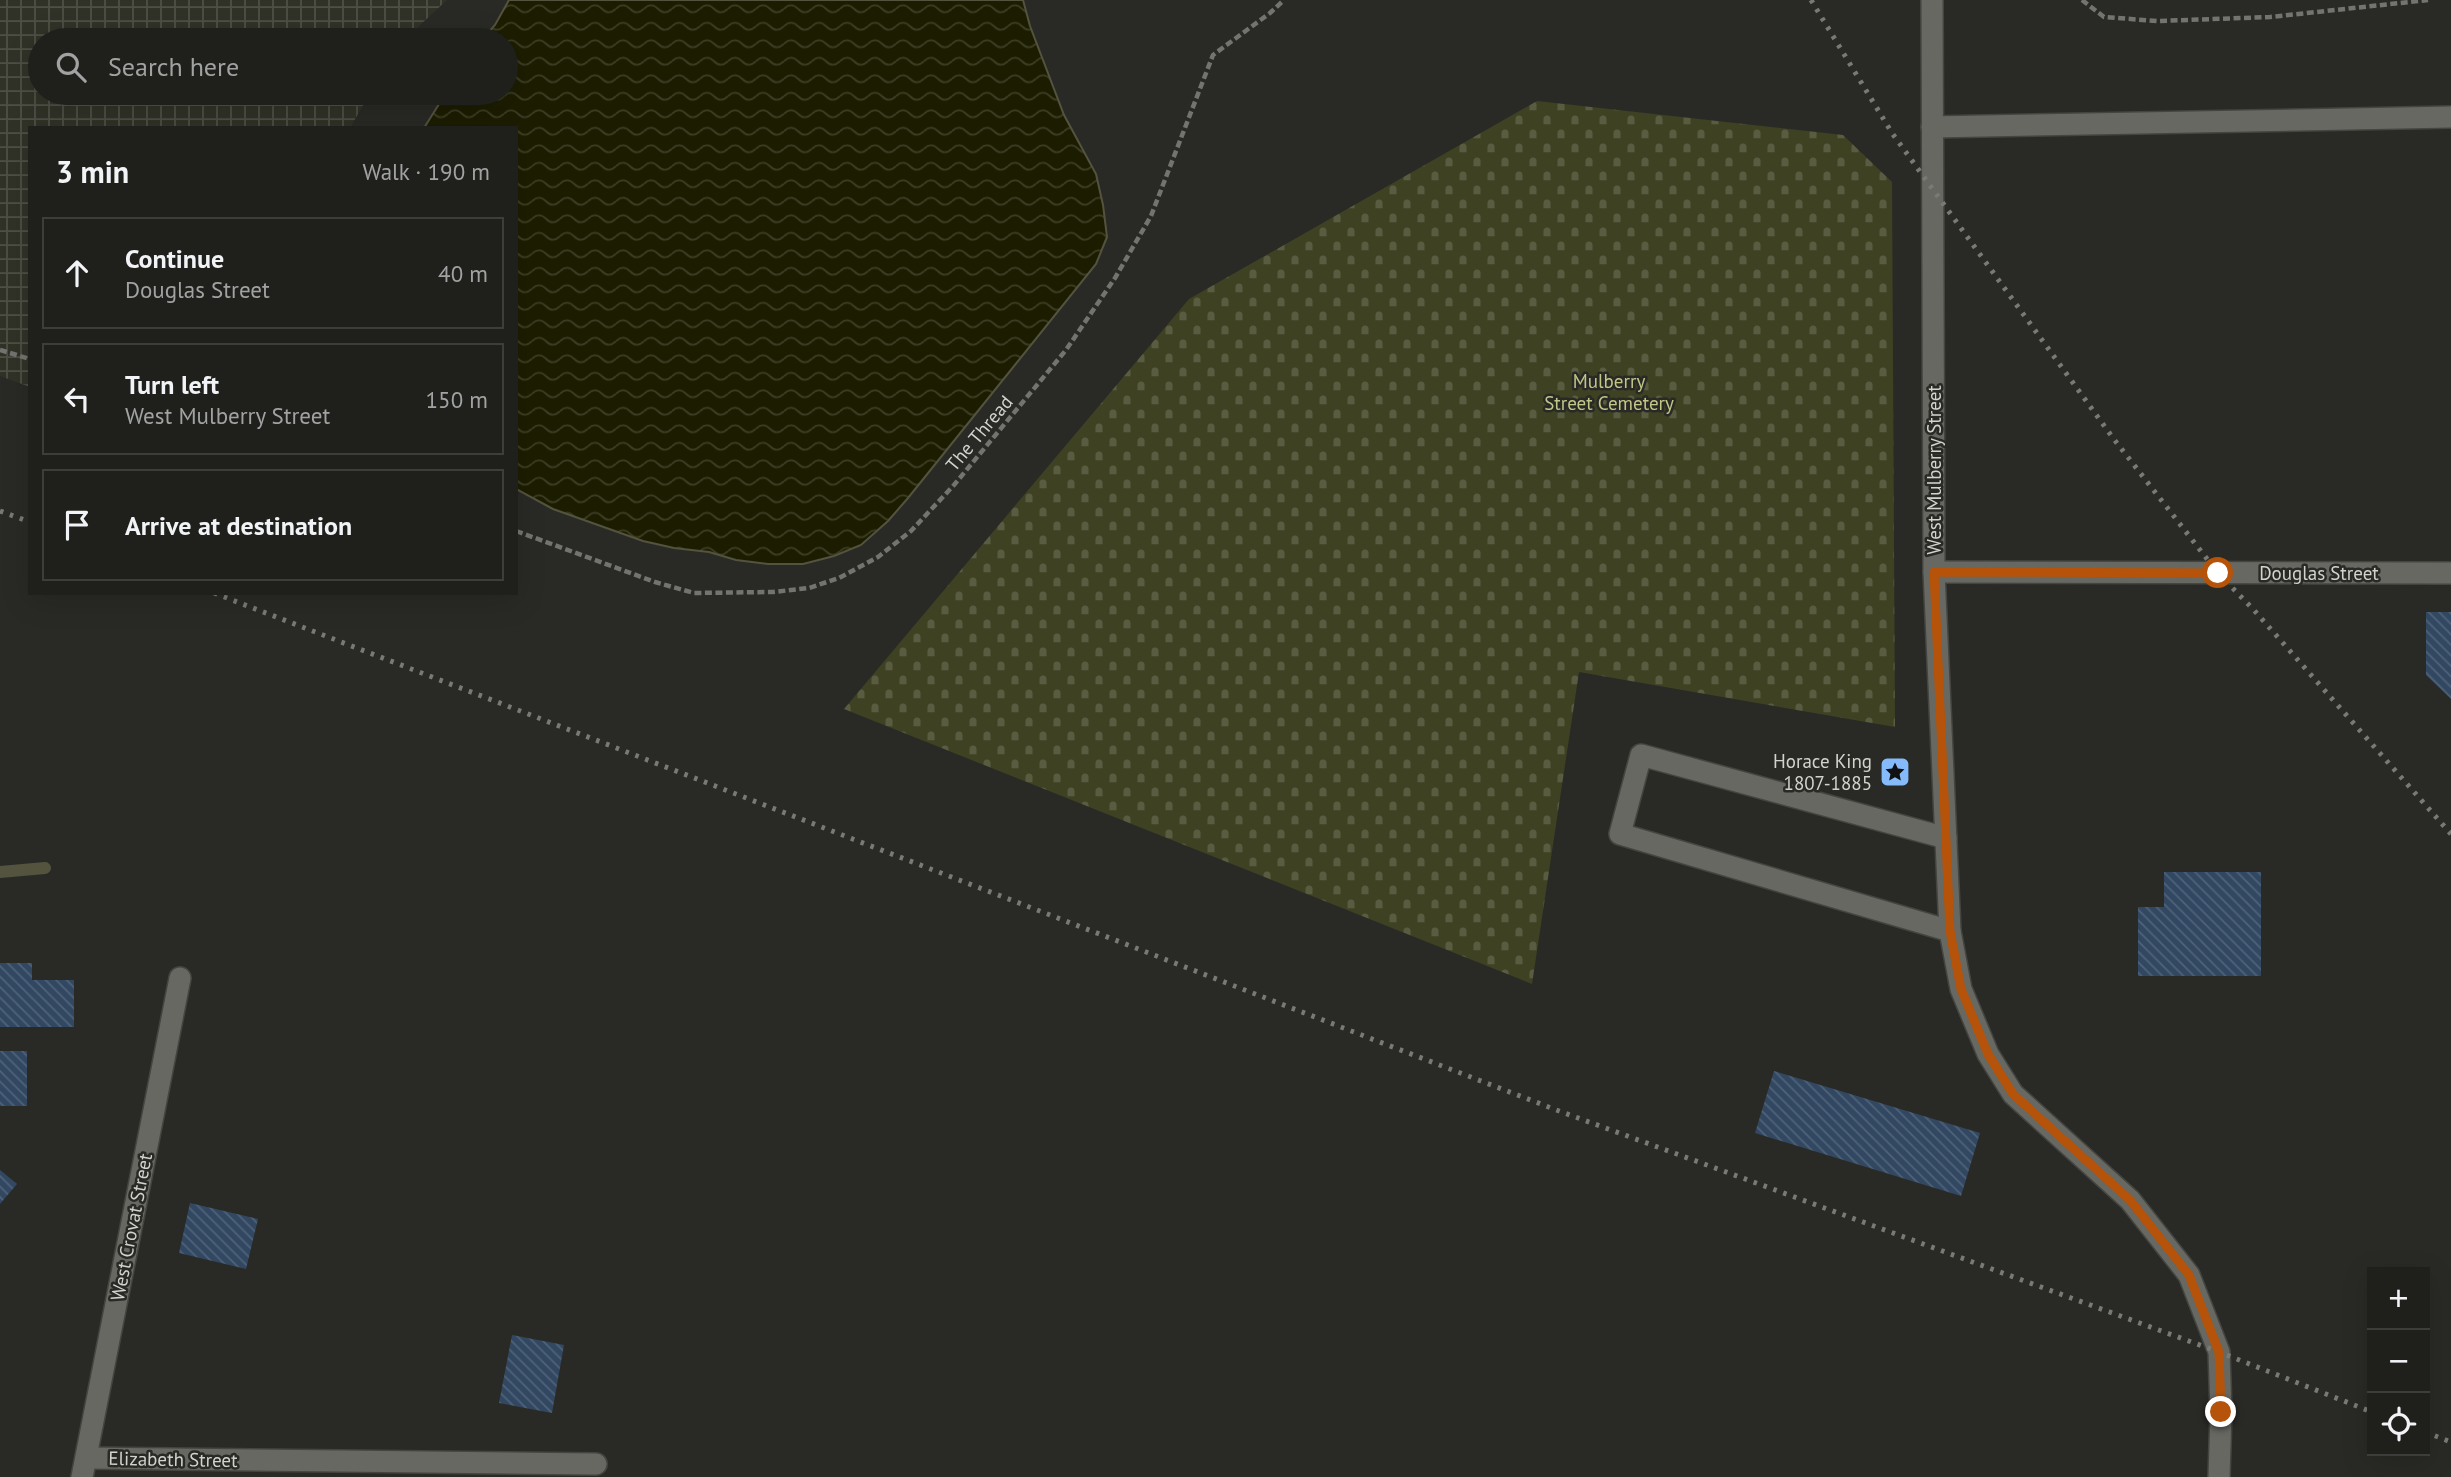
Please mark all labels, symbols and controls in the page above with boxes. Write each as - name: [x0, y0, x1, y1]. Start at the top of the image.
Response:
- search box: [28, 28, 518, 105]
- icon: search: [52, 48, 90, 86]
- text: Search here: [108, 50, 239, 83]
- text: 3 min: [56, 152, 129, 191]
- text: Walk · 190 m: [363, 157, 490, 186]
- text: Continue: [125, 242, 224, 275]
- icon: ahead: [58, 254, 96, 292]
- text: 40 m: [438, 259, 488, 288]
- text: Douglas Street: [125, 275, 270, 304]
- text: Turn left: [125, 368, 219, 401]
- park label: Mulberry Street Cemetery: [1544, 369, 1674, 415]
- icon: left: [58, 380, 96, 418]
- text: 150 m: [426, 385, 488, 414]
- street label: West Mulberry Street: [1922, 385, 1946, 555]
- street label: The Thread: [940, 390, 1018, 476]
- text: West Mulberry Street: [125, 401, 330, 430]
- icon: arrive: [58, 506, 96, 544]
- text: Arrive at destination: [125, 509, 352, 542]
- route start: [2202, 557, 2233, 588]
- street label: Douglas Street: [2259, 561, 2379, 585]
- place label: Horace King 1807-1885: [1773, 749, 1872, 795]
- place icon: Horace King 1807-1885: [1878, 755, 1912, 789]
- street label: West Crovat Street: [105, 1151, 157, 1303]
- map controls: [2367, 1267, 2430, 1456]
- button: +: [2367, 1267, 2430, 1330]
- button: −: [2367, 1330, 2430, 1393]
- button: locate: [2367, 1393, 2430, 1456]
- route end: [2205, 1396, 2236, 1427]
- street label: Elizabeth Street: [108, 1446, 238, 1472]

